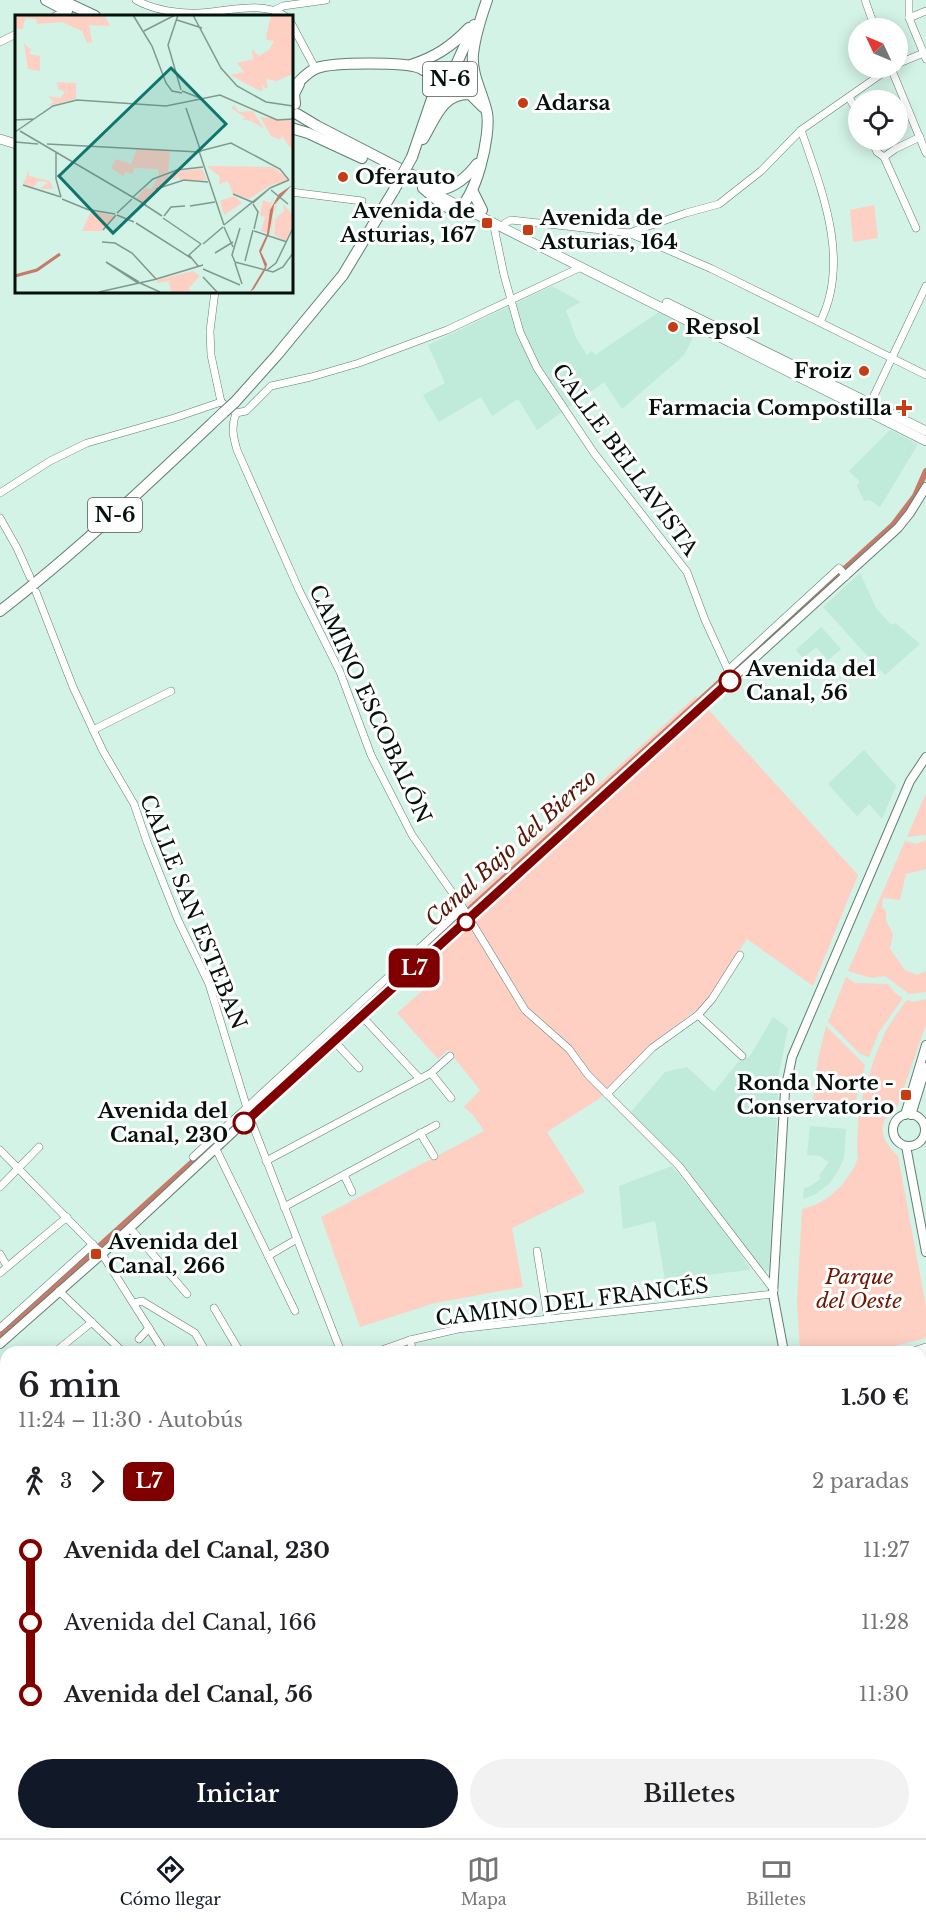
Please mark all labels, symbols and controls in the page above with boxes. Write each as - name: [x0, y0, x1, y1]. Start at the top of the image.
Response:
- inset map: [15, 15, 292, 292]
- north arrow: [848, 18, 908, 78]
- map controls: [848, 18, 908, 150]
- road number: N-6: [423, 62, 477, 96]
- place label: Adarsa: [534, 90, 611, 116]
- button: locate: [848, 90, 908, 150]
- marker: Adarsa: [516, 96, 530, 110]
- place label: Oferauto: [355, 164, 456, 190]
- marker: Oferauto: [336, 170, 350, 184]
- place label: Avenida de Asturias, 167: [339, 198, 476, 248]
- place label: Avenida de Asturias, 164: [539, 205, 678, 255]
- marker: Avenida de Asturias, 167: [480, 216, 494, 230]
- marker: Avenida de Asturias, 164: [521, 223, 535, 237]
- place label: Repsol: [685, 314, 761, 340]
- marker: Repsol: [666, 320, 680, 334]
- place label: Froiz: [794, 358, 852, 384]
- street label: CALLE BELLAVISTA: [546, 359, 704, 562]
- marker: Froiz: [857, 364, 871, 378]
- place label: Farmacia Compostilla: [648, 395, 892, 421]
- marker: Farmacia Compostilla: [897, 401, 911, 415]
- road number: N-6: [88, 498, 142, 532]
- street label: CAMINO ESCOBALÓN: [303, 581, 437, 827]
- place label: Avenida del Canal, 56: [745, 656, 877, 706]
- marker: Avenida del Canal, 56: [719, 670, 741, 692]
- water label: Canal Bajo del Bierzo: [420, 764, 602, 932]
- street label: CALLE SAN ESTEBAN: [134, 791, 252, 1033]
- unlabelled marker: [457, 913, 475, 931]
- line badge: L7: [387, 948, 441, 988]
- text: L7: [401, 955, 427, 981]
- place label: Ronda Norte - Conservatorio: [736, 1070, 894, 1120]
- marker: Ronda Norte - Conservatorio: [899, 1088, 913, 1102]
- place label: Avenida del Canal, 230: [97, 1098, 229, 1148]
- marker: Avenida del Canal, 230: [233, 1112, 255, 1134]
- place label: Avenida del Canal, 266: [107, 1229, 239, 1279]
- marker: Avenida del Canal, 266: [89, 1247, 103, 1261]
- park label: Parque del Oeste: [816, 1264, 902, 1314]
- street label: CAMINO DEL FRANCÉS: [434, 1272, 710, 1332]
- text: 6 min: [18, 1365, 120, 1406]
- text: 1.50 €: [841, 1384, 909, 1411]
- text: 11:24 – 11:30 · Autobús: [18, 1408, 243, 1432]
- icon: walk: [18, 1465, 51, 1498]
- icon: forward: [81, 1465, 114, 1498]
- text: L7: [135, 1468, 162, 1494]
- text: 3: [60, 1469, 72, 1493]
- text: 2 paradas: [812, 1469, 909, 1493]
- text: Avenida del Canal, 230: [64, 1537, 330, 1564]
- text: 11:27: [863, 1538, 909, 1562]
- text: Avenida del Canal, 166: [64, 1609, 317, 1636]
- text: 11:28: [861, 1610, 909, 1634]
- text: Avenida del Canal, 56: [64, 1681, 313, 1708]
- text: 11:30: [859, 1682, 909, 1706]
- button: Iniciar: [18, 1759, 458, 1828]
- button: Billetes: [470, 1759, 909, 1828]
- tab: Cómo llegar: [120, 1853, 221, 1909]
- tab: Mapa: [461, 1853, 507, 1909]
- tab: Billetes: [746, 1853, 806, 1909]

